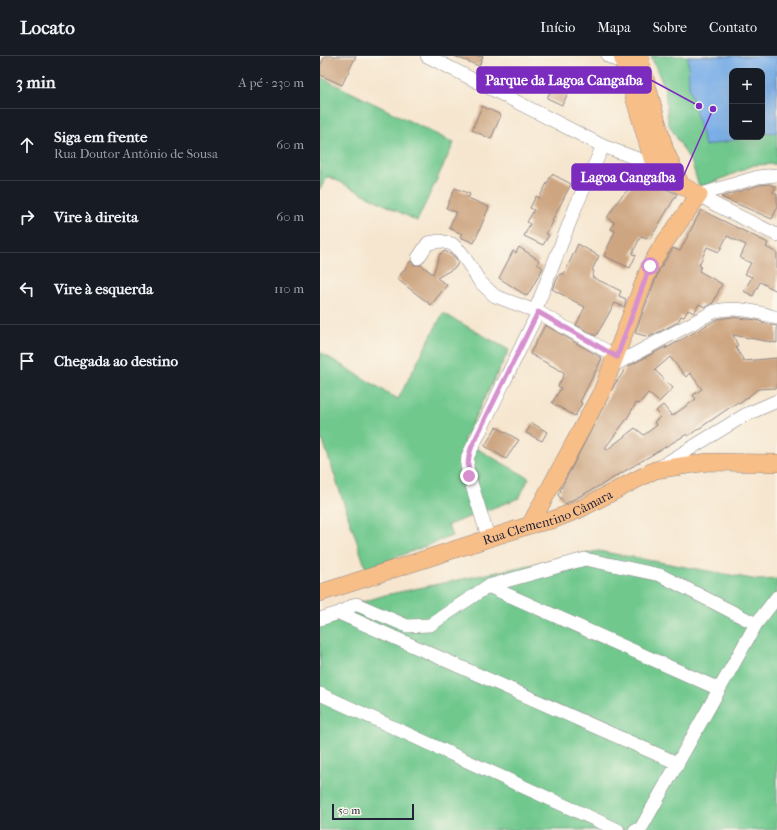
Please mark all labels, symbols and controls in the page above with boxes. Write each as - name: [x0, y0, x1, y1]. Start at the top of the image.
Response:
- text: Locato: [20, 17, 75, 39]
- text: Início: [540, 19, 575, 36]
- text: Mapa: [597, 19, 631, 36]
- text: Sobre: [653, 19, 687, 36]
- text: Contato: [709, 19, 757, 36]
- callout: Parque da Lagoa Cangaíba: [477, 67, 651, 93]
- map controls: [729, 68, 765, 140]
- button: +: [729, 68, 765, 104]
- text: 3 min: [16, 72, 56, 92]
- text: Parque da Lagoa Cangaíba: [485, 72, 643, 89]
- text: A pé · 230 m: [238, 75, 304, 90]
- button: −: [729, 104, 765, 140]
- text: Siga em frente: [54, 128, 147, 146]
- icon: ahead: [16, 134, 38, 156]
- text: 60 m: [276, 137, 304, 152]
- text: Rua Doutor Antônio de Sousa: [54, 146, 218, 161]
- callout: Lagoa Cangaíba: [572, 164, 683, 190]
- text: Lagoa Cangaíba: [581, 169, 676, 186]
- icon: right: [16, 206, 38, 228]
- text: Vire à direita: [54, 208, 138, 226]
- text: 60 m: [276, 209, 304, 224]
- route start: [641, 257, 659, 275]
- icon: left: [16, 278, 38, 300]
- text: Vire à esquerda: [54, 280, 153, 298]
- text: 110 m: [274, 281, 304, 296]
- icon: arrive: [16, 350, 38, 372]
- text: Chegada ao destino: [54, 352, 178, 370]
- route end: [460, 467, 478, 485]
- street label: Rua Clementino Câmara: [481, 486, 616, 548]
- scale bar: [332, 802, 414, 821]
- text: 50 m: [338, 804, 360, 817]

